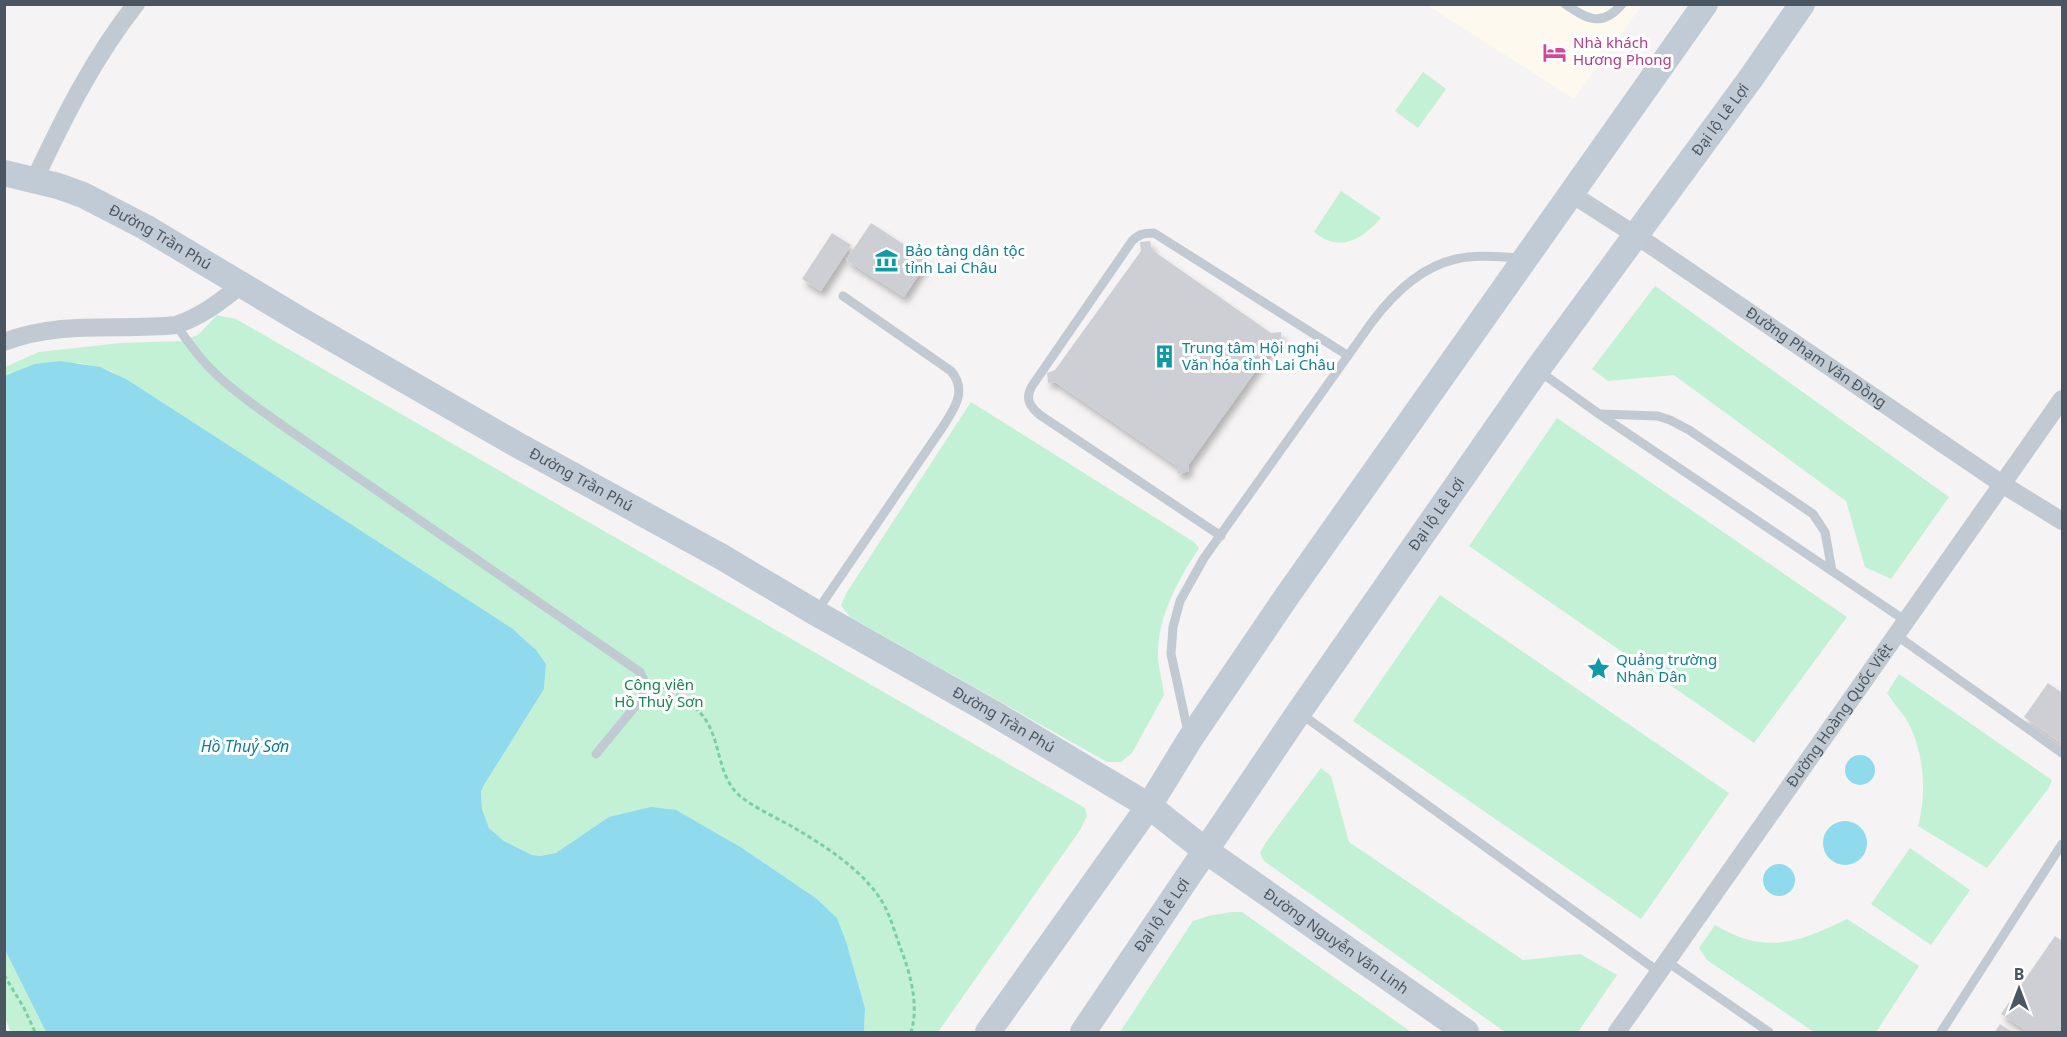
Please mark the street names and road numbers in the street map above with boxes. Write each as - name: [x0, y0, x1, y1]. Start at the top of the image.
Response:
- street label: Đại lộ Lê Lợi: [1686, 79, 1753, 159]
- street label: Đường Trần Phú: [106, 199, 216, 274]
- street label: Đường Phạm Văn Đồng: [1742, 302, 1891, 412]
- street label: Đường Trần Phú: [526, 442, 637, 515]
- street label: Đại lộ Lê Lợi: [1403, 473, 1468, 554]
- street label: Đường Hoàng Quốc Việt: [1781, 638, 1897, 791]
- street label: Đường Trần Phú: [949, 681, 1059, 757]
- street label: Đại lộ Lê Lợi: [1129, 874, 1193, 956]
- street label: Đường Nguyễn Văn Linh: [1260, 883, 1413, 998]

